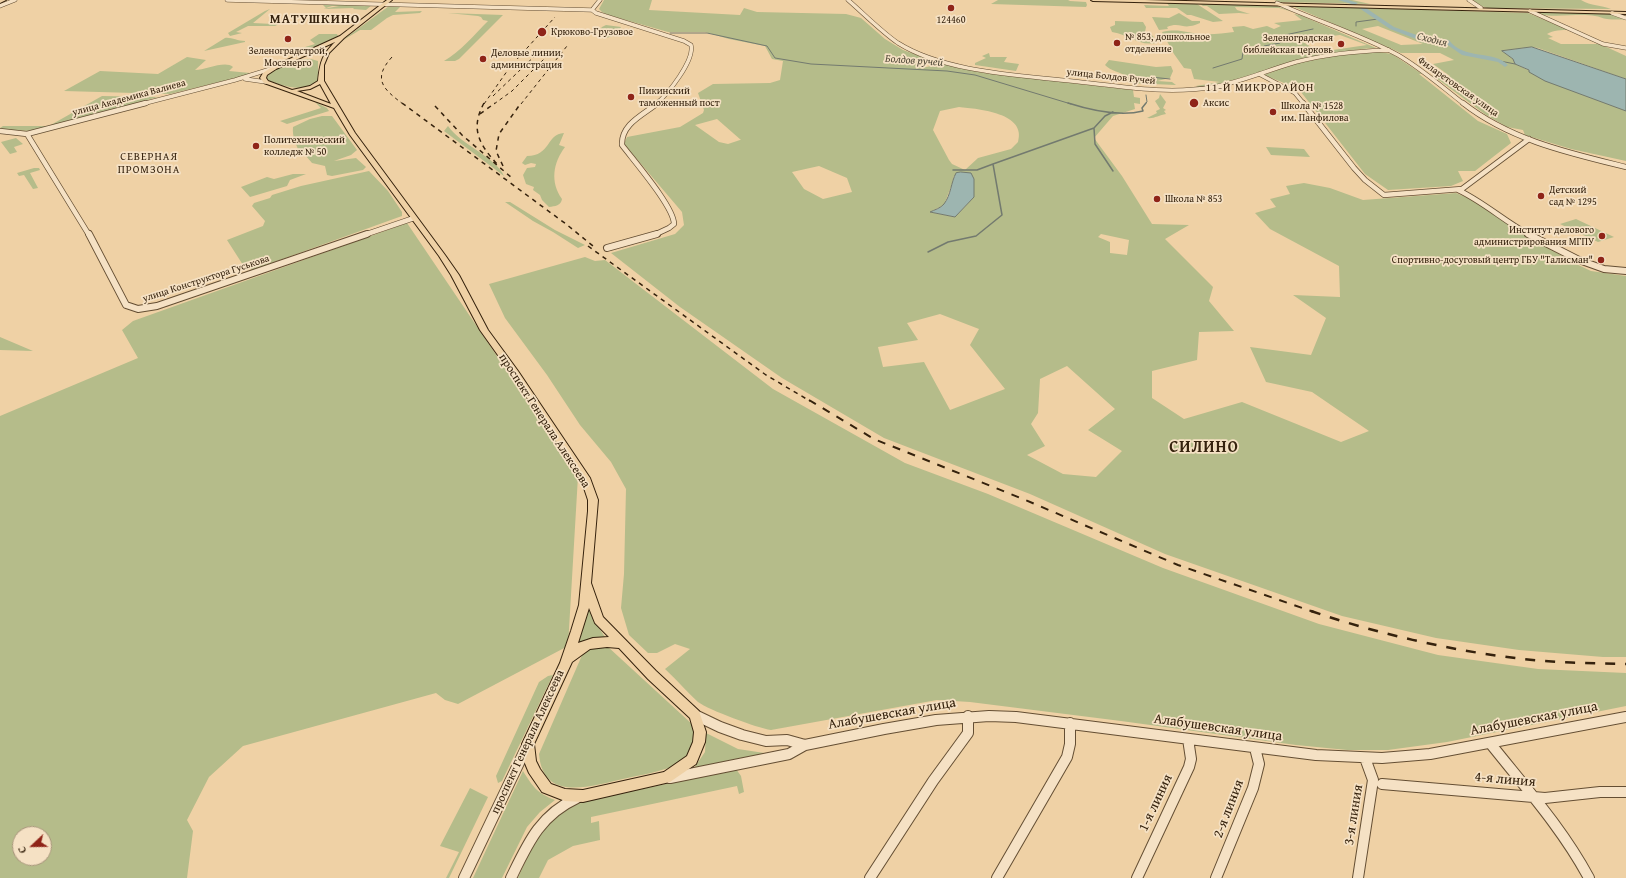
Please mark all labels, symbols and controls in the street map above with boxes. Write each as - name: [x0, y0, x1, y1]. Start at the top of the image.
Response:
- marker: 124460: [946, 3, 956, 13]
- district label: МАТУШКИНО: [270, 12, 360, 28]
- place label: 124460: [937, 14, 965, 26]
- marker: Крюково-Грузовое: [536, 26, 548, 38]
- place label: Крюково-Грузовое: [551, 26, 633, 38]
- water label: Сходня: [1415, 30, 1449, 50]
- place label: № 853, дошкольное отделение: [1125, 31, 1210, 54]
- place label: Зеленоградская библейская церковь: [1243, 32, 1333, 56]
- marker: Зеленоградстрой, Мосэнерго: [283, 34, 293, 44]
- marker: № 853, дошкольное отделение: [1112, 38, 1122, 48]
- marker: Зеленоградская библейская церковь: [1336, 39, 1346, 49]
- place label: Зеленоградстрой, Мосэнерго: [249, 45, 327, 68]
- place label: Деловые линии, администрация: [491, 47, 563, 70]
- water label: Болдов ручей: [885, 52, 943, 70]
- marker: Деловые линии, администрация: [478, 54, 488, 64]
- street label: Филаретовская улица: [1415, 54, 1501, 120]
- street label: улица Болдов Ручей: [1066, 66, 1156, 88]
- street label: улица Академика Валиева: [71, 77, 187, 119]
- district label: 11-Й МИКРОРАЙОН: [1206, 81, 1314, 95]
- place label: Пикинский таможенный пост: [639, 85, 720, 108]
- marker: Пикинский таможенный пост: [626, 92, 636, 102]
- marker: Аксис: [1188, 97, 1200, 109]
- place label: Аксис: [1203, 97, 1229, 109]
- place label: Школа № 1528 им. Панфилова: [1281, 100, 1349, 124]
- marker: Школа № 1528 им. Панфилова: [1268, 107, 1278, 117]
- place label: Политехнический колледж № 50: [264, 134, 345, 158]
- marker: Политехнический колледж № 50: [251, 141, 261, 151]
- district label: СЕВЕРНАЯ ПРОМЗОНА: [118, 150, 180, 176]
- place label: Детский сад № 1295: [1549, 184, 1597, 208]
- marker: Детский сад № 1295: [1536, 191, 1546, 201]
- place label: Школа № 853: [1165, 193, 1222, 205]
- marker: Школа № 853: [1152, 194, 1162, 204]
- place label: Институт делового администрирования МГПУ: [1474, 224, 1594, 248]
- marker: Институт делового администрирования МГПУ: [1597, 231, 1607, 241]
- street label: улица Конструктора Гуськова: [141, 253, 271, 305]
- place label: Спортивно-досуговый центр ГБУ "Талисман": [1392, 254, 1593, 266]
- marker: Спортивно-досуговый центр ГБУ "Талисман": [1596, 255, 1606, 265]
- street label: проспект Генерала Алексеева: [495, 351, 593, 491]
- district label: СИЛИНО: [1169, 438, 1239, 458]
- street label: проспект Генерала Алексеева: [488, 668, 568, 816]
- street label: Алабушевская улица: [827, 694, 957, 734]
- street label: Алабушевская улица: [1469, 698, 1599, 740]
- street label: Алабушевская улица: [1153, 711, 1283, 745]
- street label: 4-я линия: [1474, 769, 1536, 791]
- street label: 1-я линия: [1135, 772, 1177, 834]
- street label: 2-я линия: [1210, 777, 1248, 841]
- street label: 3-я линия: [1341, 783, 1367, 847]
- north arrow: [12, 826, 52, 866]
- text: С: [13, 844, 30, 856]

